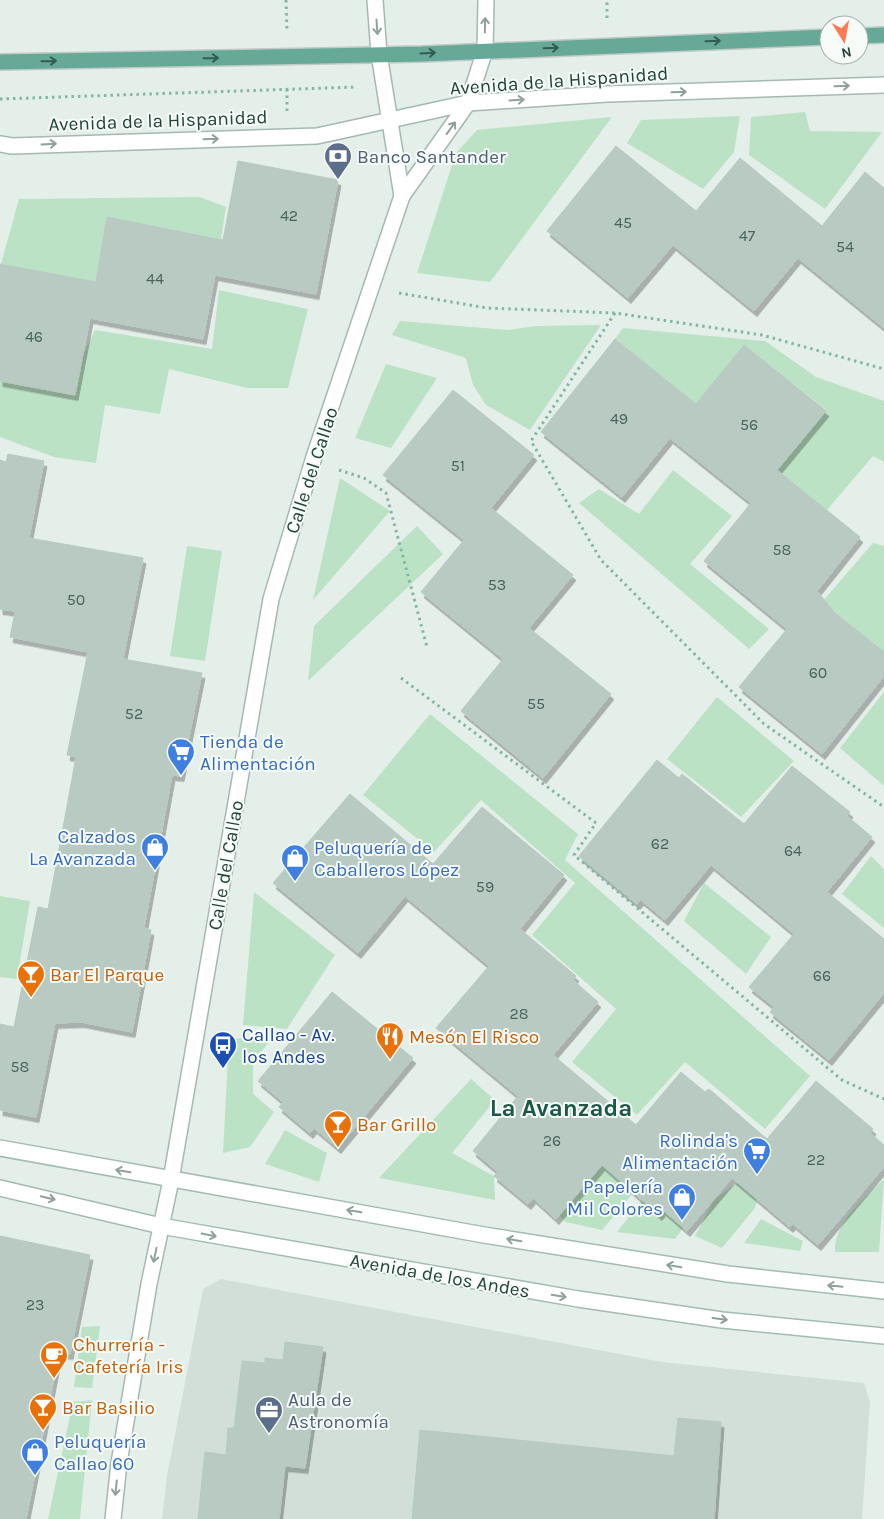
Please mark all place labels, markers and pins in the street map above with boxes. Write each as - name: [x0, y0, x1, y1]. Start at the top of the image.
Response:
- bank icon: Banco Santander: [323, 141, 353, 180]
- place label: Banco Santander: [357, 146, 506, 168]
- place label: Tienda de Alimentación: [200, 731, 316, 775]
- supermarket icon: Tienda de Alimentación: [166, 737, 196, 776]
- place label: Calzados La Avanzada: [29, 826, 136, 870]
- shop icon: Calzados La Avanzada: [140, 832, 170, 871]
- place label: Peluquería de Caballeros López: [314, 837, 459, 881]
- shop icon: Peluquería de Caballeros López: [280, 843, 310, 882]
- bar icon: Bar El Parque: [16, 959, 46, 998]
- place label: Bar El Parque: [50, 964, 164, 986]
- restaurant icon: Mesón El Risco: [375, 1021, 405, 1060]
- place label: Callao - Av. los Andes: [242, 1024, 335, 1068]
- place label: Mesón El Risco: [409, 1026, 539, 1048]
- bus stop icon: Callao - Av. los Andes: [208, 1030, 238, 1069]
- bar icon: Bar Grillo: [323, 1109, 353, 1148]
- place label: Bar Grillo: [357, 1114, 436, 1136]
- place label: Rolinda's Alimentación: [622, 1130, 738, 1174]
- supermarket icon: Rolinda's Alimentación: [742, 1136, 772, 1175]
- place label: Papelería Mil Colores: [567, 1176, 663, 1220]
- shop icon: Papelería Mil Colores: [667, 1182, 697, 1221]
- place label: Churrería - Cafetería Iris: [73, 1334, 184, 1378]
- cafe icon: Churrería - Cafetería Iris: [39, 1340, 69, 1379]
- place label: Aula de Astronomía: [288, 1389, 389, 1433]
- bar icon: Bar Basilio: [28, 1392, 58, 1431]
- office icon: Aula de Astronomía: [254, 1395, 284, 1434]
- place label: Bar Basilio: [62, 1397, 155, 1419]
- place label: Peluquería Callao 60: [54, 1431, 146, 1475]
- shop icon: Peluquería Callao 60: [20, 1437, 50, 1476]

